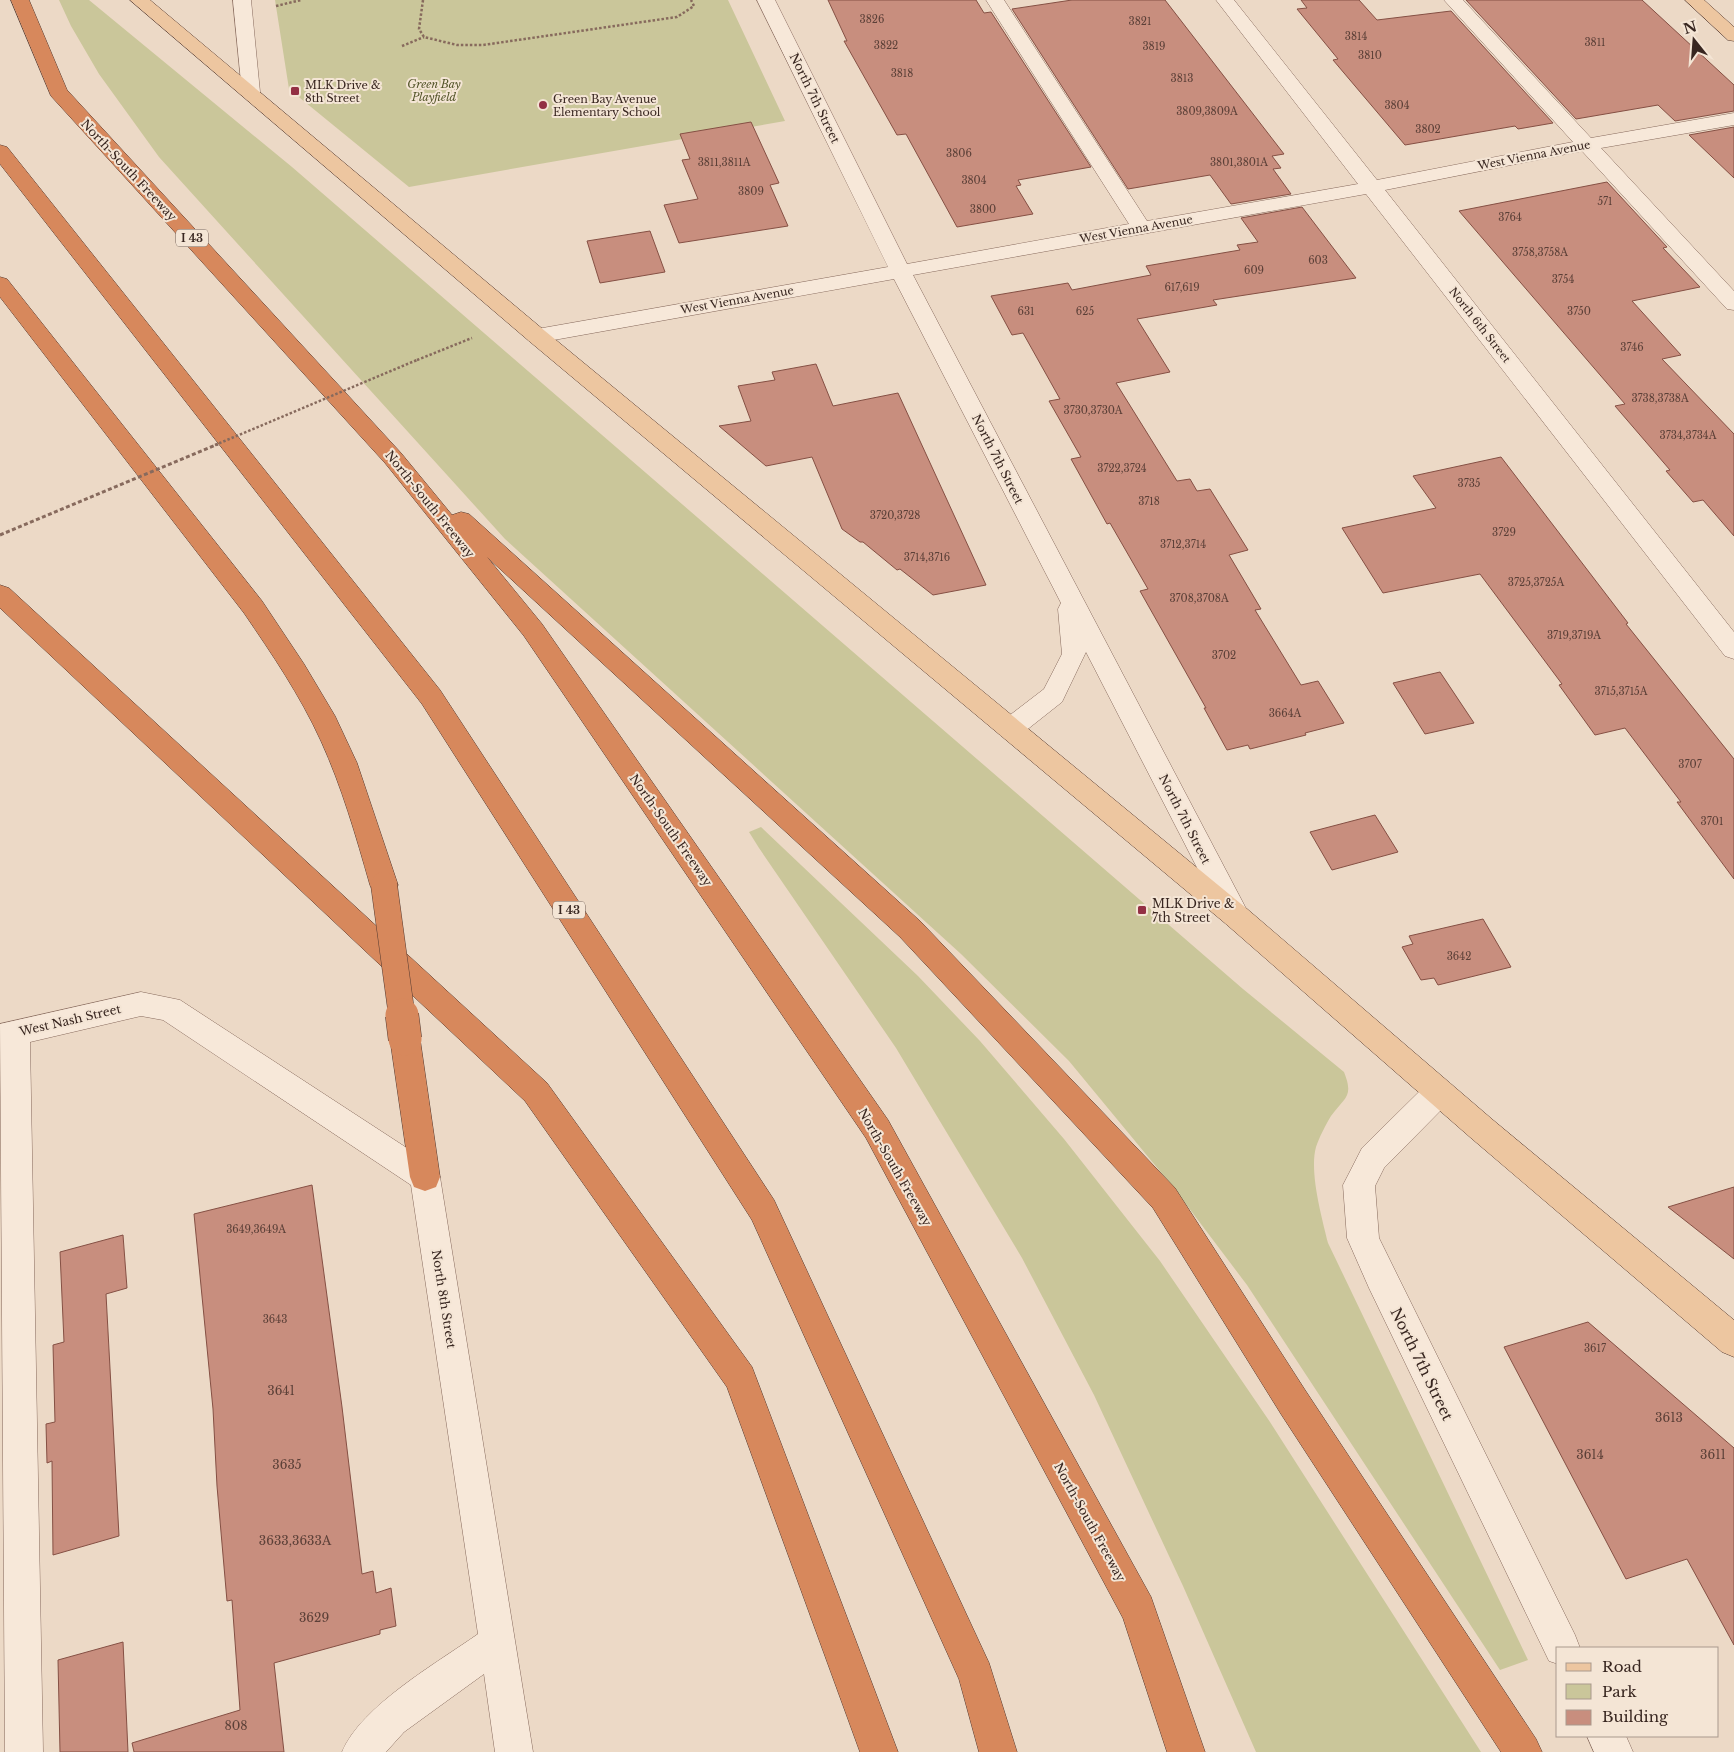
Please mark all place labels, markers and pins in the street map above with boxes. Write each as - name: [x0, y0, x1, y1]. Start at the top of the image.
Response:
- place label: MLK Drive & 8th Street: [305, 78, 381, 105]
- marker: MLK Drive & 8th Street: [289, 85, 301, 97]
- place label: Green Bay Avenue Elementary School: [553, 92, 661, 119]
- marker: Green Bay Avenue Elementary School: [537, 99, 549, 111]
- place label: MLK Drive & 7th Street: [1152, 896, 1235, 925]
- marker: MLK Drive & 7th Street: [1136, 904, 1148, 916]

